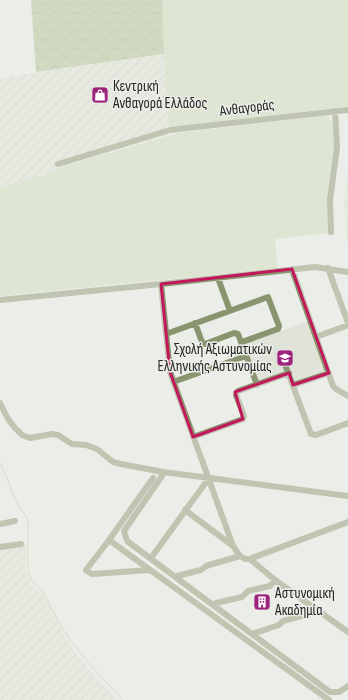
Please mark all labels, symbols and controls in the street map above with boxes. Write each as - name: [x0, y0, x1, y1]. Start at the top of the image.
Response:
- place label: Κεντρική Ανθαγορά Ελλάδος: [112, 77, 207, 113]
- shop icon: Κεντρική Ανθαγορά Ελλάδος: [90, 85, 110, 105]
- street label: Ανθαγοράς: [217, 95, 276, 121]
- place label: Σχολή Αξιωματικών Ελληνικής Αστυνομίας: [158, 340, 272, 376]
- school or university icon: Σχολή Αξιωματικών Ελληνικής Αστυνομίας: [275, 348, 295, 368]
- place label: Αστυνομική Ακαδημία: [274, 584, 335, 620]
- building icon: Αστυνομική Ακαδημία: [252, 592, 272, 612]

